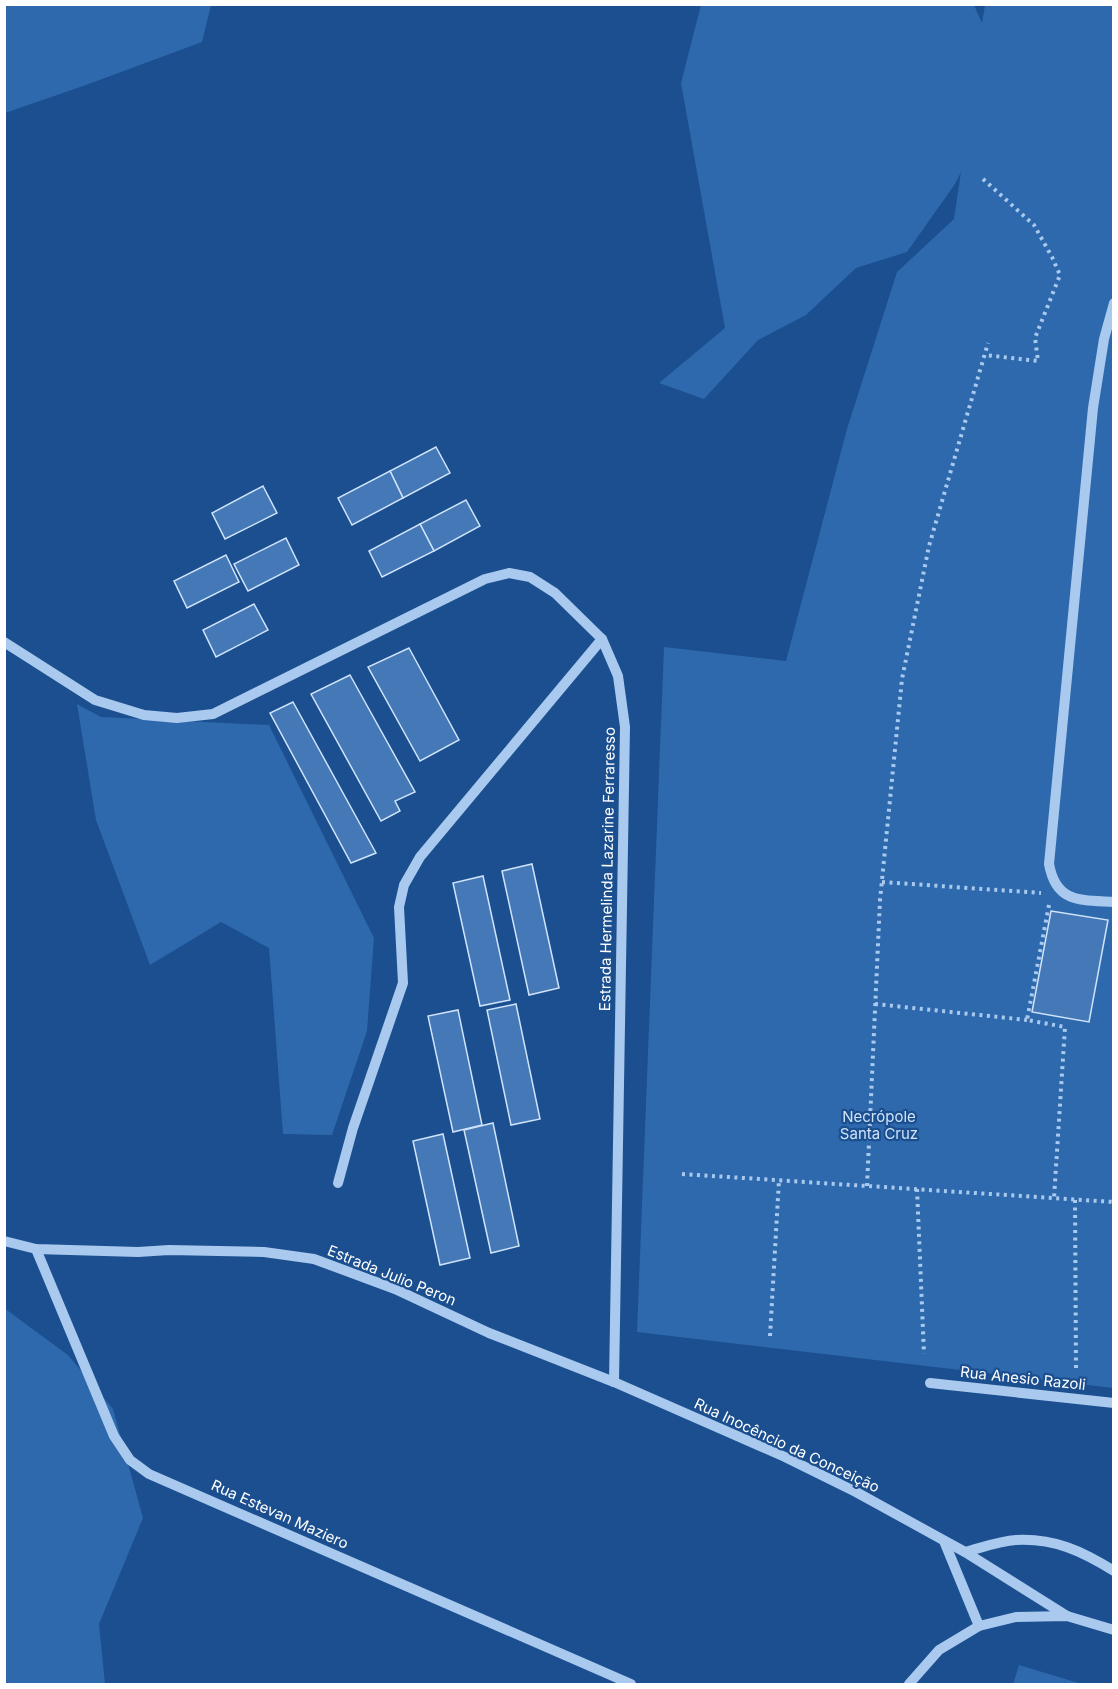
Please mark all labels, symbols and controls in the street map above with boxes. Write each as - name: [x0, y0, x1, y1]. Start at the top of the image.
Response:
- street label: Estrada Hermelinda Lazarine Ferraresso: [595, 727, 619, 1011]
- park label: Necrópole Santa Cruz: [840, 1107, 918, 1143]
- street label: Estrada Julio Peron: [325, 1241, 459, 1309]
- street label: Rua Anesio Razoli: [959, 1362, 1087, 1394]
- street label: Rua Inocêncio da Conceição: [691, 1394, 883, 1496]
- street label: Rua Estevan Maziero: [208, 1475, 352, 1553]

